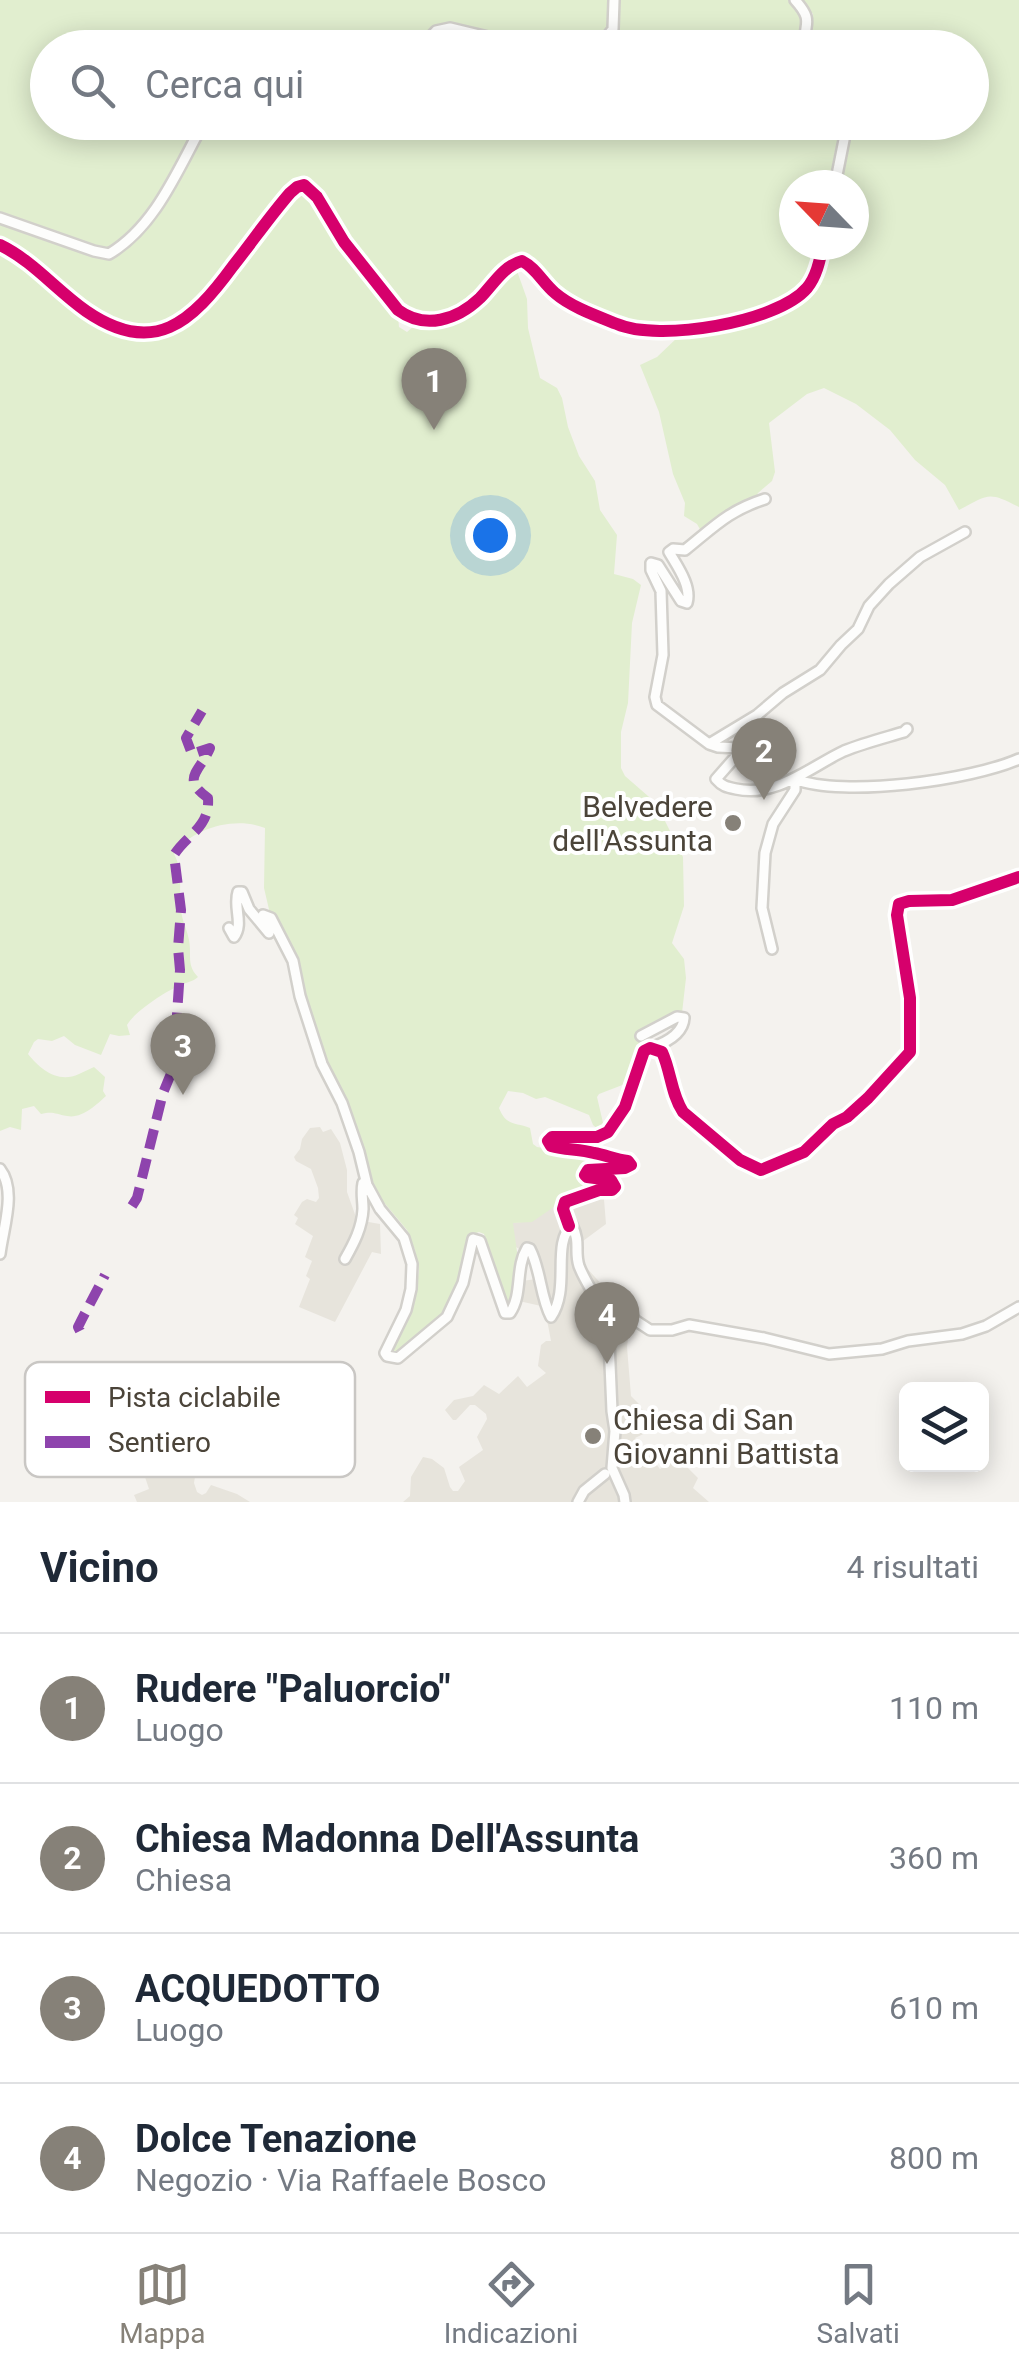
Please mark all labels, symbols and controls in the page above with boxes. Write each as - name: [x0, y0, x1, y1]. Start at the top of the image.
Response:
- search box: [30, 30, 989, 140]
- icon: search: [65, 58, 120, 113]
- text: Cerca qui: [145, 63, 304, 107]
- north arrow: [779, 170, 869, 260]
- pin: 1: [402, 348, 466, 430]
- your location: [465, 510, 516, 561]
- pin: 2: [732, 718, 796, 800]
- place label: Belvedere dell'Assunta: [552, 789, 713, 858]
- marker: Belvedere dell'Assunta: [722, 812, 744, 834]
- pin: 3: [150, 1012, 216, 1095]
- pin: 4: [574, 1282, 640, 1364]
- legend: [25, 1362, 355, 1477]
- text: Pista ciclabile: [108, 1381, 281, 1414]
- map controls: [899, 1382, 989, 1472]
- button: layers: [899, 1382, 989, 1472]
- place label: Chiesa di San Giovanni Battista: [613, 1402, 840, 1471]
- marker: Chiesa di San Giovanni Battista: [582, 1425, 604, 1447]
- text: Sentiero: [108, 1426, 211, 1459]
- text: Vicino: [40, 1543, 159, 1592]
- text: 4 risultati: [846, 1548, 979, 1586]
- text: Rudere "Paluorcio": [135, 1667, 451, 1711]
- text: 1: [63, 1689, 82, 1727]
- text: 110 m: [889, 1689, 979, 1727]
- text: Luogo: [135, 1711, 224, 1749]
- text: Chiesa Madonna Dell'Assunta: [135, 1817, 639, 1861]
- text: 2: [63, 1839, 82, 1877]
- text: 360 m: [889, 1839, 979, 1877]
- text: Chiesa: [135, 1861, 232, 1899]
- text: ACQUEDOTTO: [135, 1967, 380, 2011]
- text: 3: [63, 1989, 82, 2027]
- text: 610 m: [889, 1989, 979, 2027]
- text: Luogo: [135, 2011, 224, 2049]
- text: Dolce Tenazione: [135, 2117, 417, 2161]
- text: 4: [63, 2139, 82, 2177]
- text: 800 m: [889, 2139, 979, 2177]
- text: Negozio · Via Raffaele Bosco: [135, 2161, 547, 2199]
- tab: Mappa: [119, 2257, 206, 2350]
- tab: Indicazioni: [444, 2257, 578, 2350]
- tab: Salvati: [817, 2257, 900, 2350]

